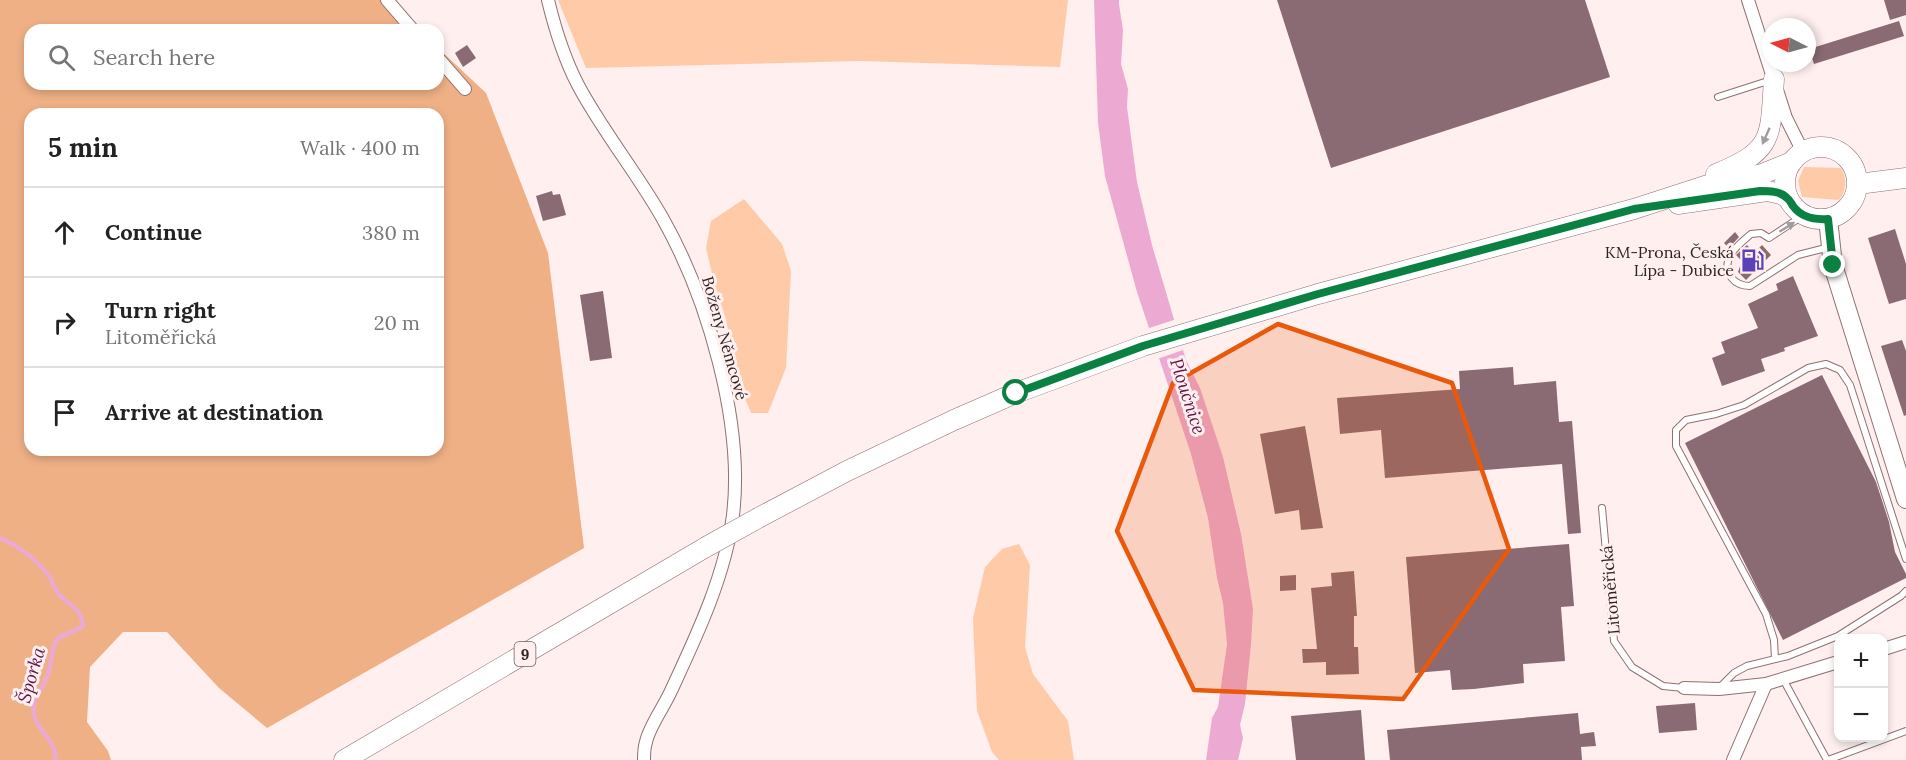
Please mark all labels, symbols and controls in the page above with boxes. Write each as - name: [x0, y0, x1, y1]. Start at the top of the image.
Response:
- north arrow: [1762, 18, 1816, 72]
- search box: [24, 24, 444, 90]
- icon: search: [45, 41, 78, 74]
- text: Search here: [93, 43, 215, 71]
- one-way arrow: [1762, 128, 1771, 145]
- text: 5 min: [48, 131, 118, 164]
- text: Walk · 400 m: [300, 135, 420, 160]
- icon: ahead: [48, 216, 81, 249]
- text: Continue: [105, 218, 202, 246]
- text: 380 m: [362, 220, 420, 245]
- one-way arrow: [1779, 222, 1795, 233]
- place label: KM-Prona, Česká Lípa - Dubice: [1605, 242, 1734, 280]
- fuel station icon: KM-Prona, Česká Lípa - Dubice: [1739, 248, 1765, 274]
- route end: [1819, 251, 1845, 277]
- street label: Boženy Němcové: [698, 274, 752, 402]
- text: Turn right: [105, 296, 216, 324]
- icon: right: [48, 306, 81, 339]
- text: 20 m: [374, 310, 420, 335]
- text: Litoměřická: [105, 324, 217, 349]
- water label: Ploučnice: [1165, 355, 1211, 437]
- route start: [1002, 379, 1028, 405]
- icon: arrive: [48, 396, 81, 429]
- text: Arrive at destination: [105, 398, 323, 426]
- street label: Litoměřická: [1596, 545, 1624, 635]
- map controls: [1834, 634, 1888, 742]
- button: +: [1834, 634, 1888, 688]
- road number: 9: [514, 642, 536, 666]
- water label: Šporka: [12, 644, 50, 706]
- button: −: [1834, 688, 1888, 742]

